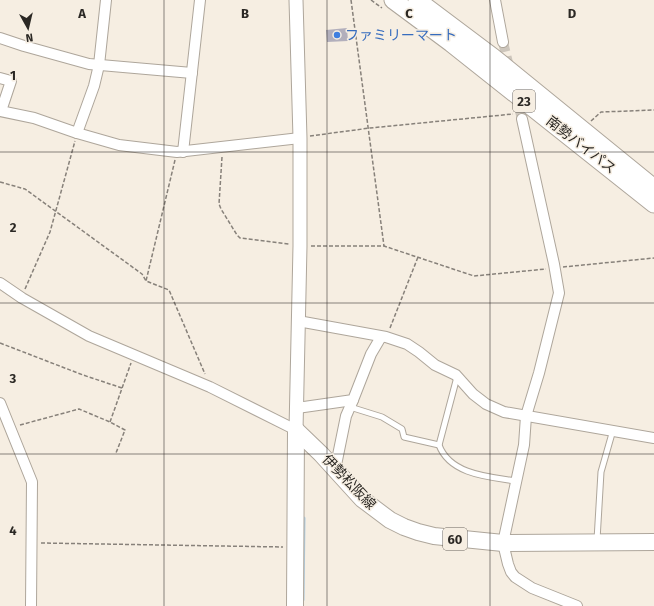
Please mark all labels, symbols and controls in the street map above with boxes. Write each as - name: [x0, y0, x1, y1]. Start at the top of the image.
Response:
- text: A: [77, 6, 86, 21]
- text: B: [241, 6, 249, 21]
- text: C: [405, 6, 413, 21]
- text: D: [568, 6, 577, 21]
- north arrow: [8, 8, 48, 48]
- place label: ファミリーマート: [345, 27, 457, 44]
- text: N: [25, 30, 34, 44]
- marker: ファミリーマート: [332, 30, 342, 40]
- text: 1: [10, 68, 16, 83]
- road number: 23: [513, 90, 535, 112]
- street label: 南勢バイパス: [543, 113, 619, 177]
- text: 2: [10, 220, 17, 235]
- text: 3: [9, 371, 17, 386]
- street label: 伊勢松阪線: [319, 451, 379, 513]
- text: 4: [9, 523, 17, 538]
- road number: 60: [443, 528, 467, 550]

